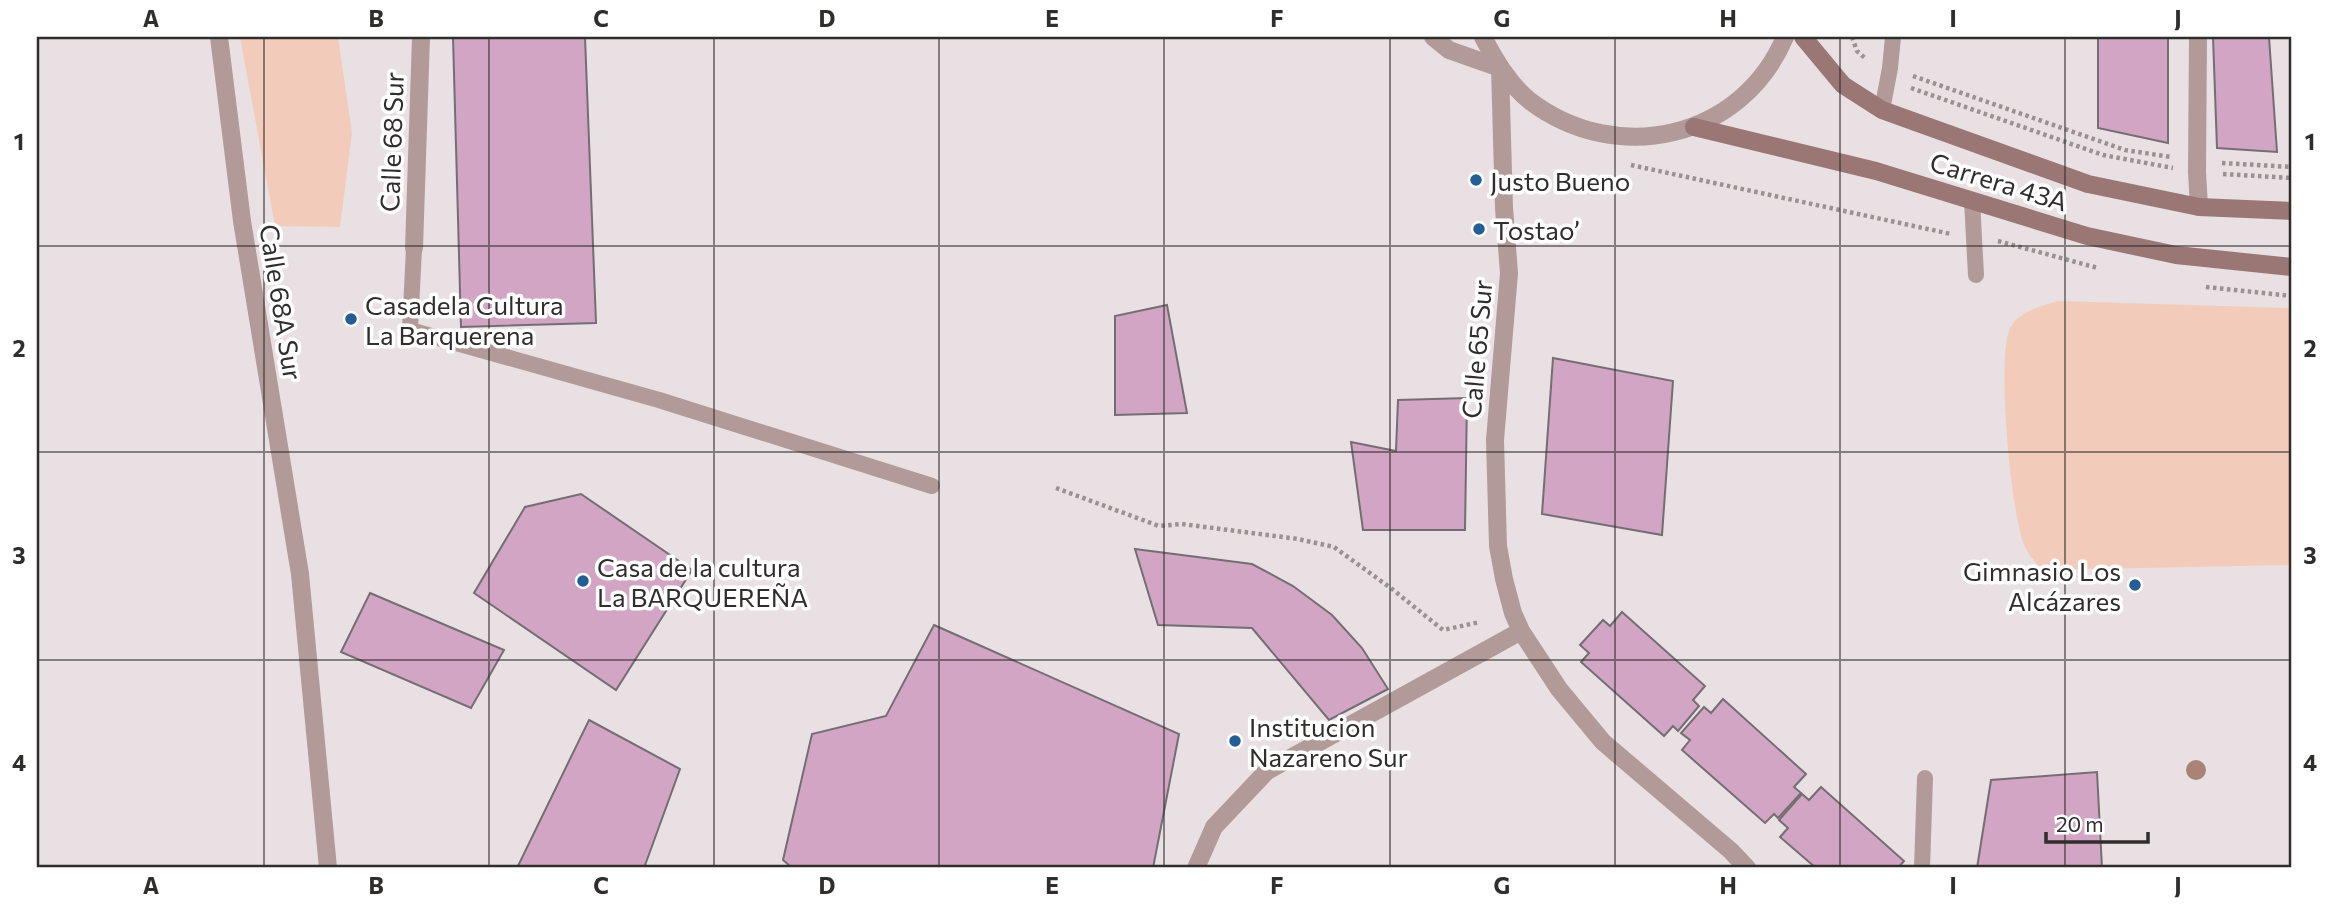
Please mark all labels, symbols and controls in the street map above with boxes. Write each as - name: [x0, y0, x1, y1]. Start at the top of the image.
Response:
- text: A: [143, 4, 160, 32]
- text: B: [368, 4, 384, 32]
- text: C: [593, 4, 609, 32]
- text: D: [819, 4, 836, 32]
- text: E: [1045, 4, 1059, 32]
- text: F: [1270, 4, 1284, 32]
- text: G: [1494, 4, 1510, 32]
- text: H: [1719, 4, 1737, 32]
- text: I: [1949, 4, 1957, 32]
- text: J: [2174, 4, 2182, 32]
- street label: Calle 68 Sur: [373, 71, 409, 213]
- text: 1: [14, 127, 24, 155]
- text: 1: [2305, 127, 2315, 155]
- street label: Carrera 43A: [1927, 145, 2071, 217]
- place label: Justo Bueno: [1490, 165, 1630, 196]
- marker: Justo Bueno: [1468, 172, 1484, 188]
- place label: Tostao’: [1493, 214, 1580, 245]
- marker: Tostao’: [1471, 221, 1487, 237]
- street label: Calle 68A Sur: [254, 222, 310, 382]
- street label: Calle 65 Sur: [1454, 278, 1498, 420]
- place label: Casadela Cultura La Barquerena: [365, 289, 564, 350]
- marker: Casadela Cultura La Barquerena: [343, 311, 359, 327]
- text: 2: [12, 334, 26, 362]
- text: 2: [2303, 334, 2317, 362]
- text: 3: [12, 541, 26, 569]
- text: 3: [2303, 541, 2317, 569]
- place label: Casa de la cultura La BARQUEREÑA: [597, 551, 808, 612]
- place label: Gimnasio Los Alcázares: [1963, 555, 2121, 616]
- marker: Casa de la cultura La BARQUEREÑA: [575, 573, 591, 589]
- marker: Gimnasio Los Alcázares: [2127, 577, 2143, 593]
- place label: Institucion Nazareno Sur: [1249, 711, 1408, 772]
- marker: Institucion Nazareno Sur: [1227, 733, 1243, 749]
- text: 4: [12, 748, 26, 776]
- text: 4: [2303, 748, 2317, 776]
- scale bar: [2046, 800, 2147, 844]
- text: 20 m: [2056, 811, 2104, 836]
- text: A: [143, 871, 160, 899]
- text: B: [368, 871, 384, 899]
- text: C: [593, 871, 609, 899]
- text: D: [819, 871, 836, 899]
- text: E: [1045, 871, 1059, 899]
- text: F: [1270, 871, 1284, 899]
- text: G: [1494, 871, 1510, 899]
- text: H: [1719, 871, 1737, 899]
- text: I: [1949, 871, 1957, 899]
- text: J: [2174, 871, 2182, 899]

